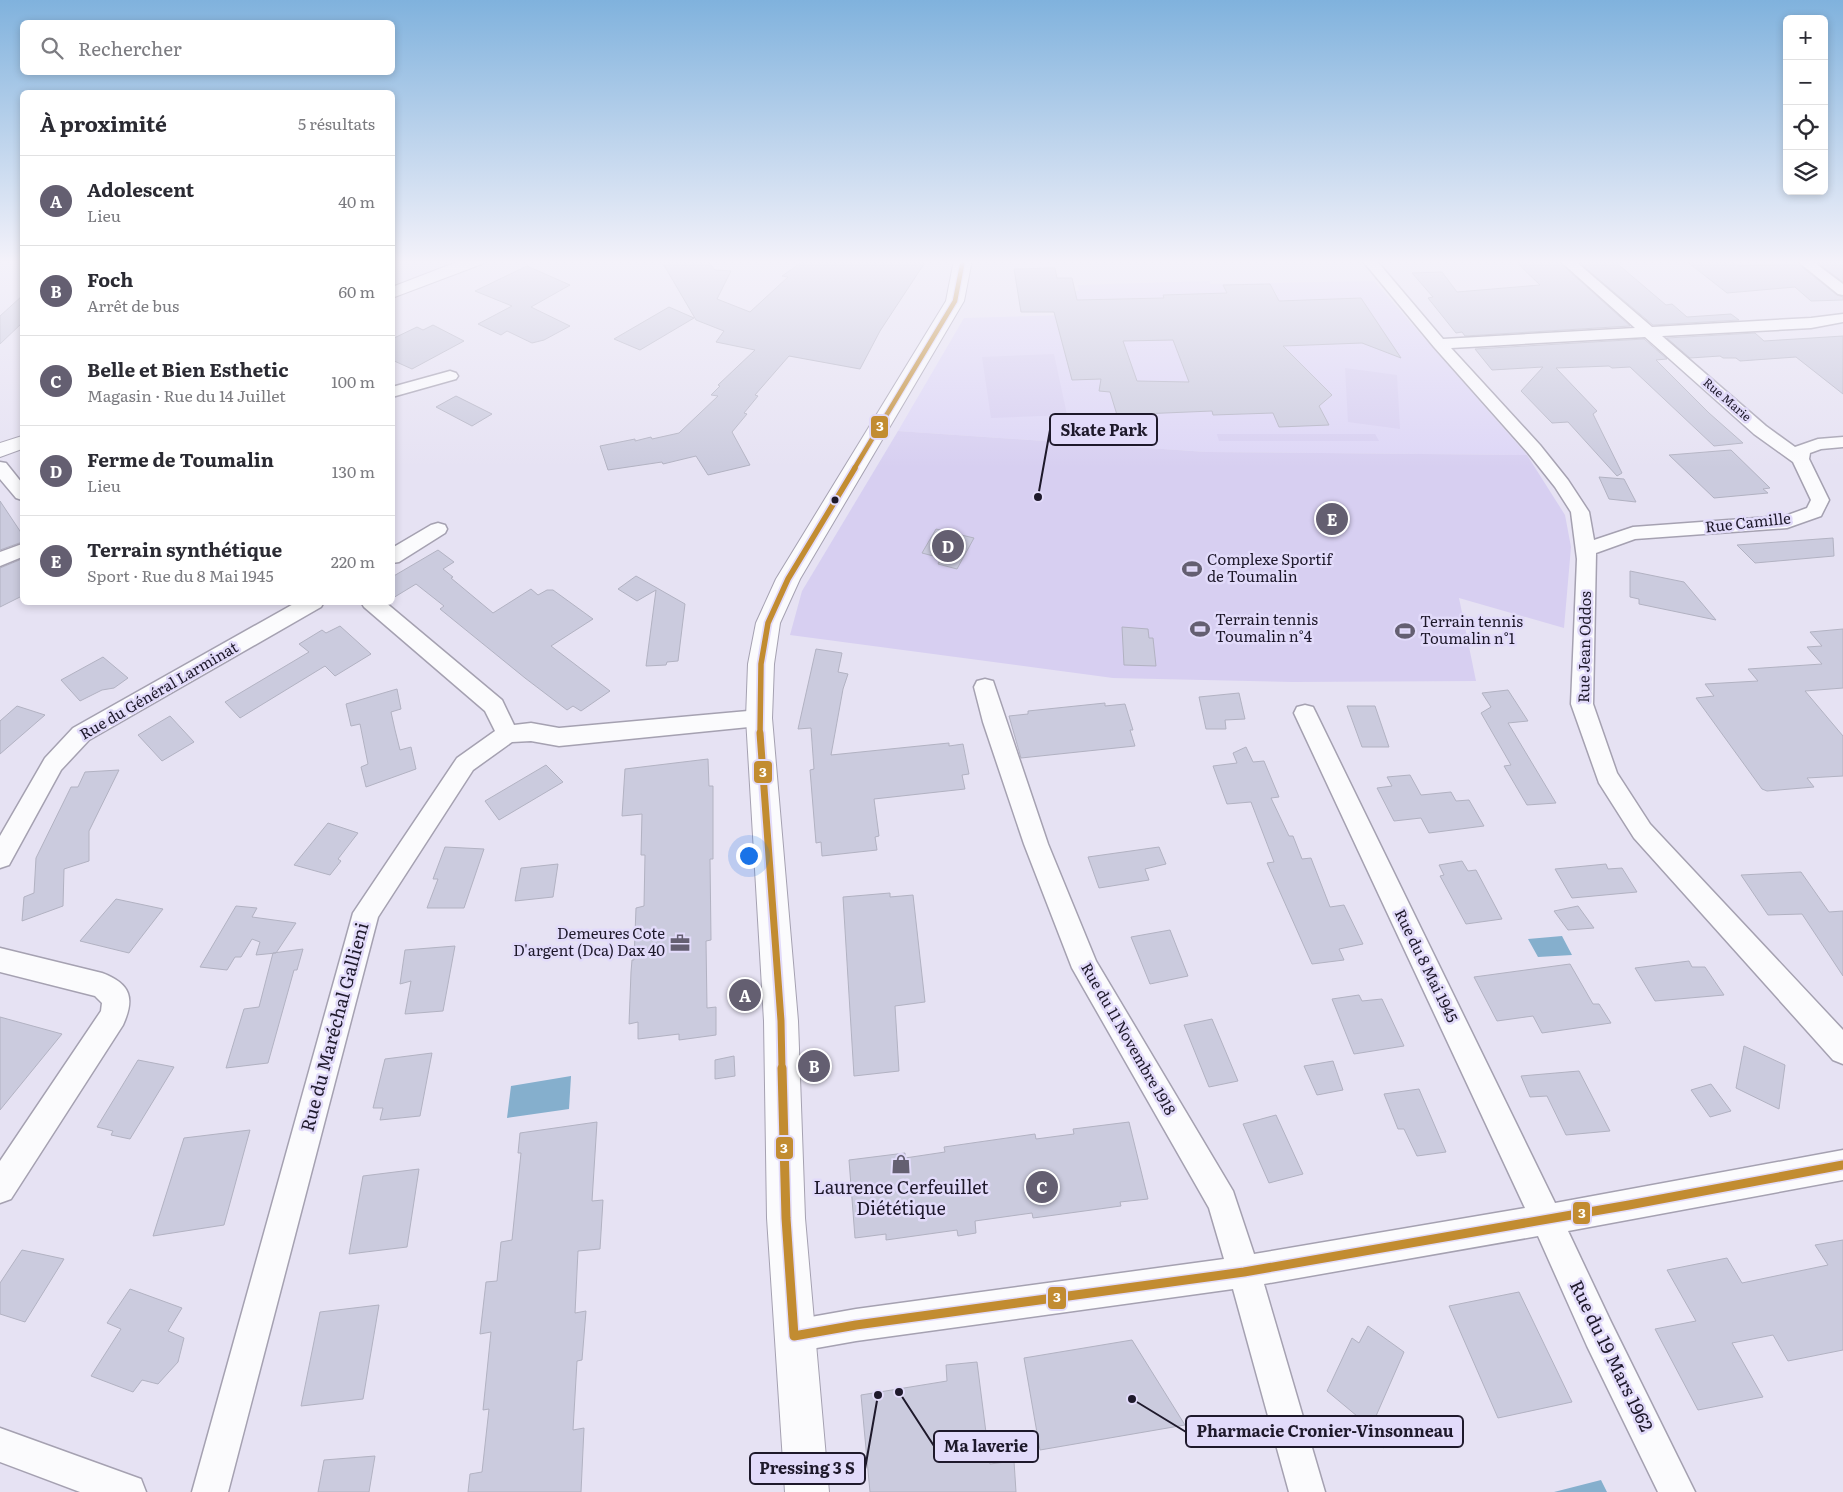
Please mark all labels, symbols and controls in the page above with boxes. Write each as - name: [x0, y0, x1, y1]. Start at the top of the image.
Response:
- map controls: [1783, 15, 1828, 195]
- button: +: [1783, 15, 1828, 60]
- search box: [20, 20, 395, 75]
- icon: search: [38, 34, 66, 62]
- text: Rechercher: [78, 34, 182, 62]
- button: −: [1783, 60, 1828, 105]
- button: locate: [1783, 105, 1828, 150]
- text: À proximité: [40, 107, 167, 138]
- text: 5 résultats: [298, 111, 375, 135]
- button: layers: [1783, 150, 1828, 195]
- text: Adolescent: [87, 175, 194, 203]
- text: A: [50, 189, 62, 213]
- text: 40 m: [338, 189, 375, 213]
- text: Lieu: [87, 203, 121, 227]
- text: Foch: [87, 265, 133, 293]
- text: B: [50, 279, 62, 303]
- text: 60 m: [338, 279, 375, 303]
- text: Arrêt de bus: [87, 293, 179, 317]
- text: Belle et Bien Esthetic: [87, 355, 289, 383]
- text: C: [50, 369, 62, 393]
- text: 100 m: [331, 369, 375, 393]
- street label: Rue Marie: [1700, 373, 1756, 425]
- text: Magasin · Rue du 14 Juillet: [87, 383, 286, 407]
- callout: Skate Park: [1050, 414, 1157, 445]
- line badge: 3: [870, 415, 889, 439]
- text: 3: [876, 415, 884, 435]
- text: Skate Park: [1060, 417, 1148, 441]
- text: Ferme de Toumalin: [87, 445, 274, 473]
- text: D: [50, 459, 62, 483]
- text: 130 m: [332, 459, 375, 483]
- text: Lieu: [87, 473, 121, 497]
- unlabelled marker: [830, 495, 840, 505]
- pin: E: [1316, 500, 1348, 538]
- street label: Rue Camille: [1704, 506, 1792, 537]
- pin: D: [932, 527, 964, 565]
- text: Terrain synthétique: [87, 535, 282, 563]
- place label: Complexe Sportif de Toumalin: [1207, 547, 1333, 587]
- text: E: [51, 549, 61, 573]
- text: 220 m: [331, 549, 375, 573]
- sports icon: Complexe Sportif de Toumalin: [1181, 558, 1203, 580]
- text: Sport · Rue du 8 Mai 1945: [87, 563, 274, 587]
- street label: Rue Jean Oddos: [1571, 591, 1596, 703]
- place label: Terrain tennis Toumalin n°4: [1215, 607, 1318, 647]
- place label: Terrain tennis Toumalin n°1: [1420, 609, 1523, 649]
- sports icon: Terrain tennis Toumalin n°4: [1189, 618, 1211, 640]
- sports icon: Terrain tennis Toumalin n°1: [1394, 620, 1416, 642]
- street label: Rue du Général Larminat: [75, 635, 242, 744]
- line badge: 3: [753, 760, 773, 784]
- text: 3: [759, 761, 767, 781]
- your location: [736, 843, 762, 869]
- street label: Rue du 8 Mai 1945: [1390, 905, 1465, 1026]
- street label: Rue du Maréchal Gallieni: [293, 919, 375, 1134]
- place label: Demeures Cote D'argent (Dca) Dax 40: [513, 921, 665, 961]
- office icon: Demeures Cote D'argent (Dca) Dax 40: [669, 932, 691, 954]
- street label: Rue du 11 Novembre 1918: [1076, 958, 1182, 1119]
- pin: A: [729, 976, 761, 1014]
- pin: B: [798, 1047, 830, 1085]
- line badge: 3: [775, 1136, 794, 1160]
- text: 3: [780, 1137, 788, 1157]
- shop icon: Laurence Cerfeuillet Diététique: [890, 1153, 912, 1175]
- pin: C: [1026, 1168, 1058, 1206]
- place label: Laurence Cerfeuillet Diététique: [813, 1173, 989, 1221]
- line badge: 3: [1572, 1201, 1591, 1225]
- text: 3: [1578, 1202, 1586, 1222]
- street label: Rue du 19 Mars 1962: [1564, 1275, 1661, 1436]
- line badge: 3: [1047, 1286, 1067, 1310]
- text: 3: [1053, 1286, 1061, 1306]
- callout: Pharmacie Cronier-Vinsonneau: [1186, 1416, 1463, 1447]
- text: Pharmacie Cronier-Vinsonneau: [1196, 1418, 1454, 1442]
- callout: Ma laverie: [934, 1431, 1038, 1462]
- text: Ma laverie: [944, 1433, 1028, 1457]
- callout: Pressing 3 S: [750, 1453, 865, 1484]
- text: Pressing 3 S: [759, 1455, 855, 1479]

